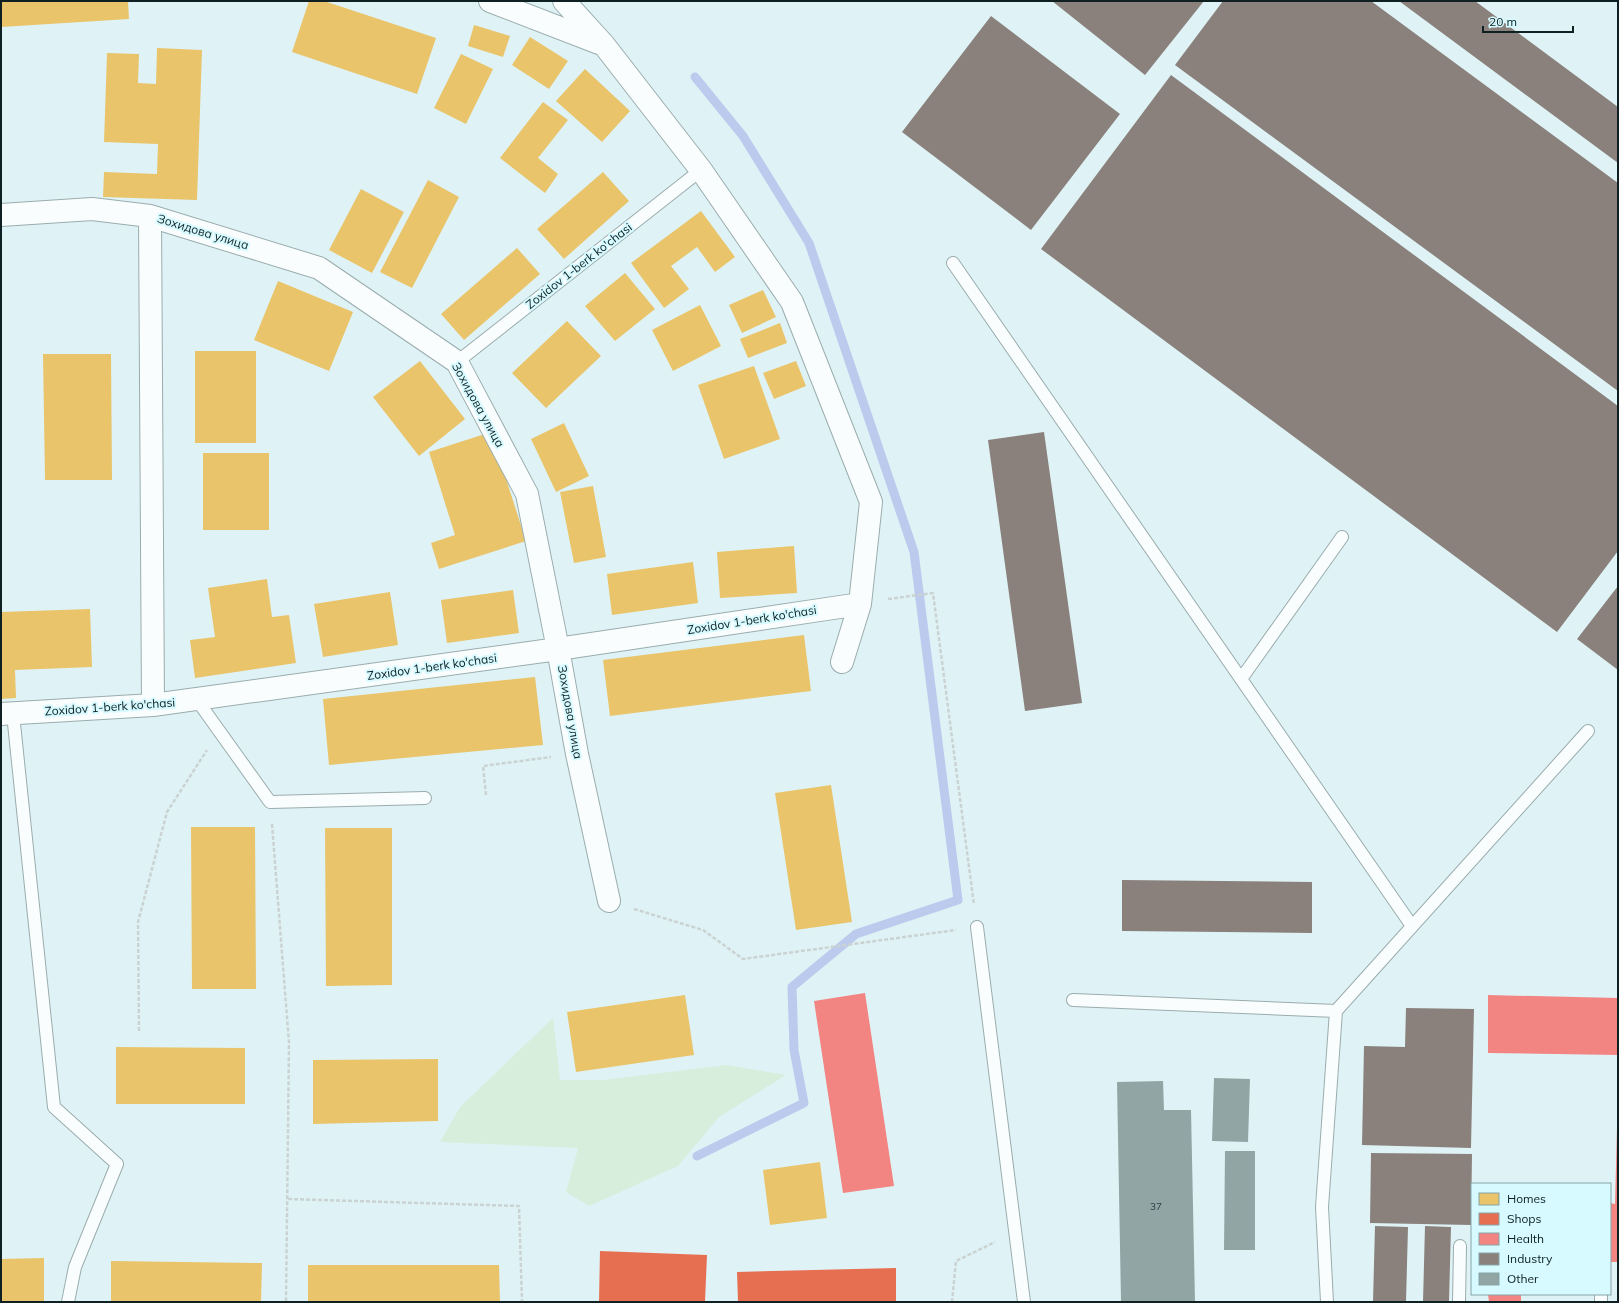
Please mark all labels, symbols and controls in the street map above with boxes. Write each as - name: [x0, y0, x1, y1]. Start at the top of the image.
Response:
- scale bar: [1483, 8, 1573, 34]
- text: 20 m: [1489, 14, 1517, 29]
- street label: Зохидова улица: [156, 210, 251, 253]
- street label: Zoxidov 1-berk ko'chasi: [523, 219, 635, 312]
- street label: Зохидова улица: [449, 360, 508, 450]
- street label: Zoxidov 1-berk ko'chasi: [686, 602, 818, 637]
- street label: Zoxidov 1-berk ko'chasi: [366, 650, 498, 683]
- street label: Зохидова улица: [555, 664, 586, 760]
- street label: Zoxidov 1-berk ko'chasi: [44, 694, 176, 719]
- legend: [1471, 1183, 1611, 1295]
- text: Homes: [1507, 1191, 1546, 1206]
- house number: 37: [1150, 1200, 1162, 1213]
- text: Shops: [1507, 1211, 1542, 1226]
- text: Health: [1507, 1231, 1544, 1246]
- text: Industry: [1507, 1251, 1553, 1266]
- text: Other: [1507, 1271, 1539, 1286]

